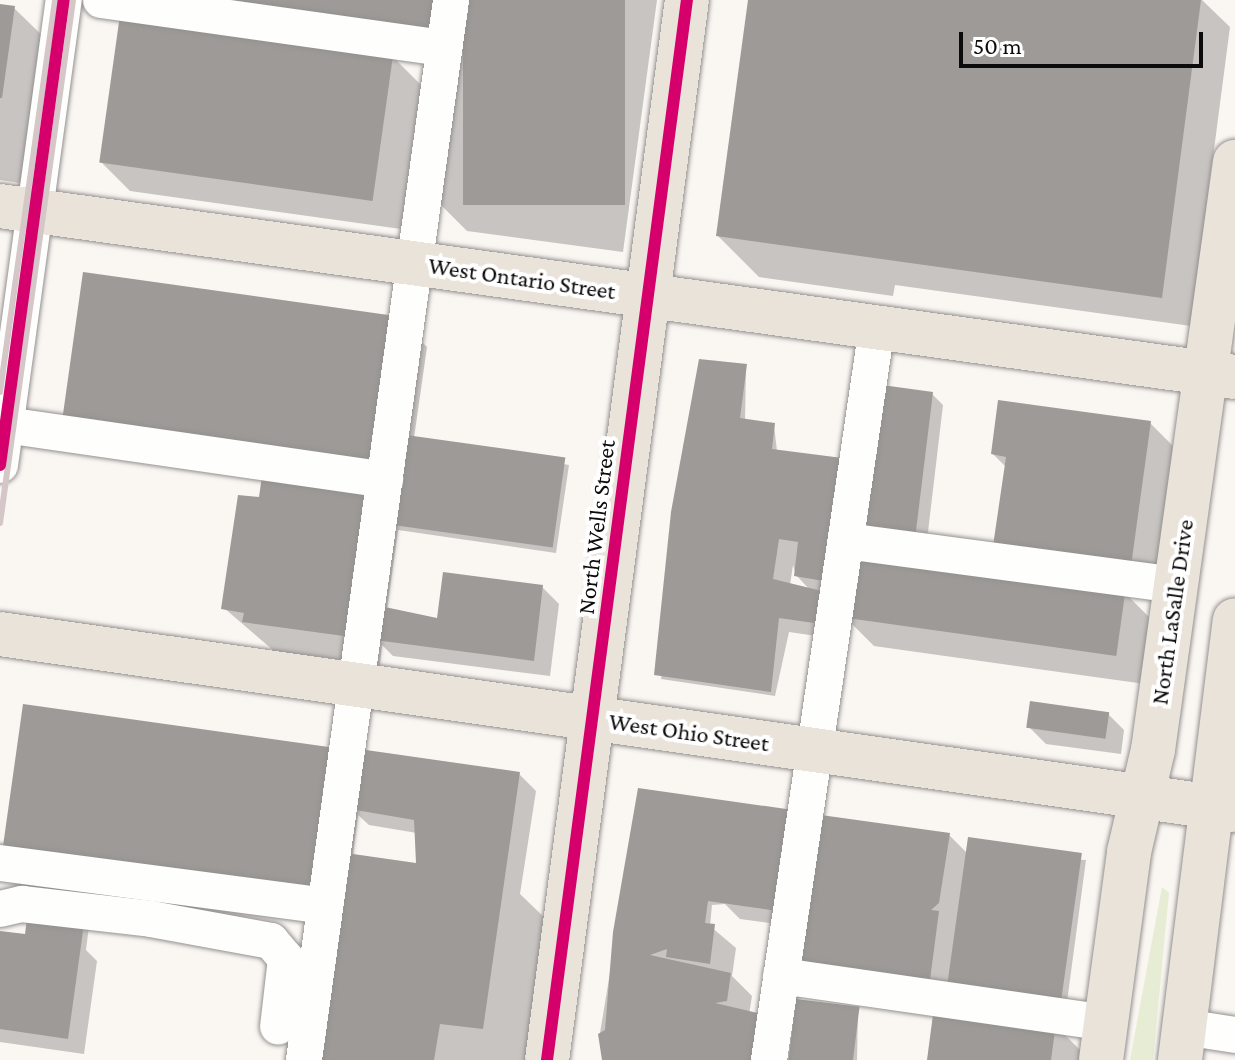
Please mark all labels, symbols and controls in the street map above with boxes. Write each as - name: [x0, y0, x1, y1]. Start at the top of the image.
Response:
- scale bar: [963, 16, 1207, 66]
- text: 50 m: [973, 32, 1022, 59]
- street label: West Ontario Street: [427, 251, 617, 305]
- street label: North Wells Street: [571, 438, 621, 616]
- street label: North LaSalle Drive: [1145, 518, 1199, 706]
- street label: West Ohio Street: [607, 707, 771, 757]

